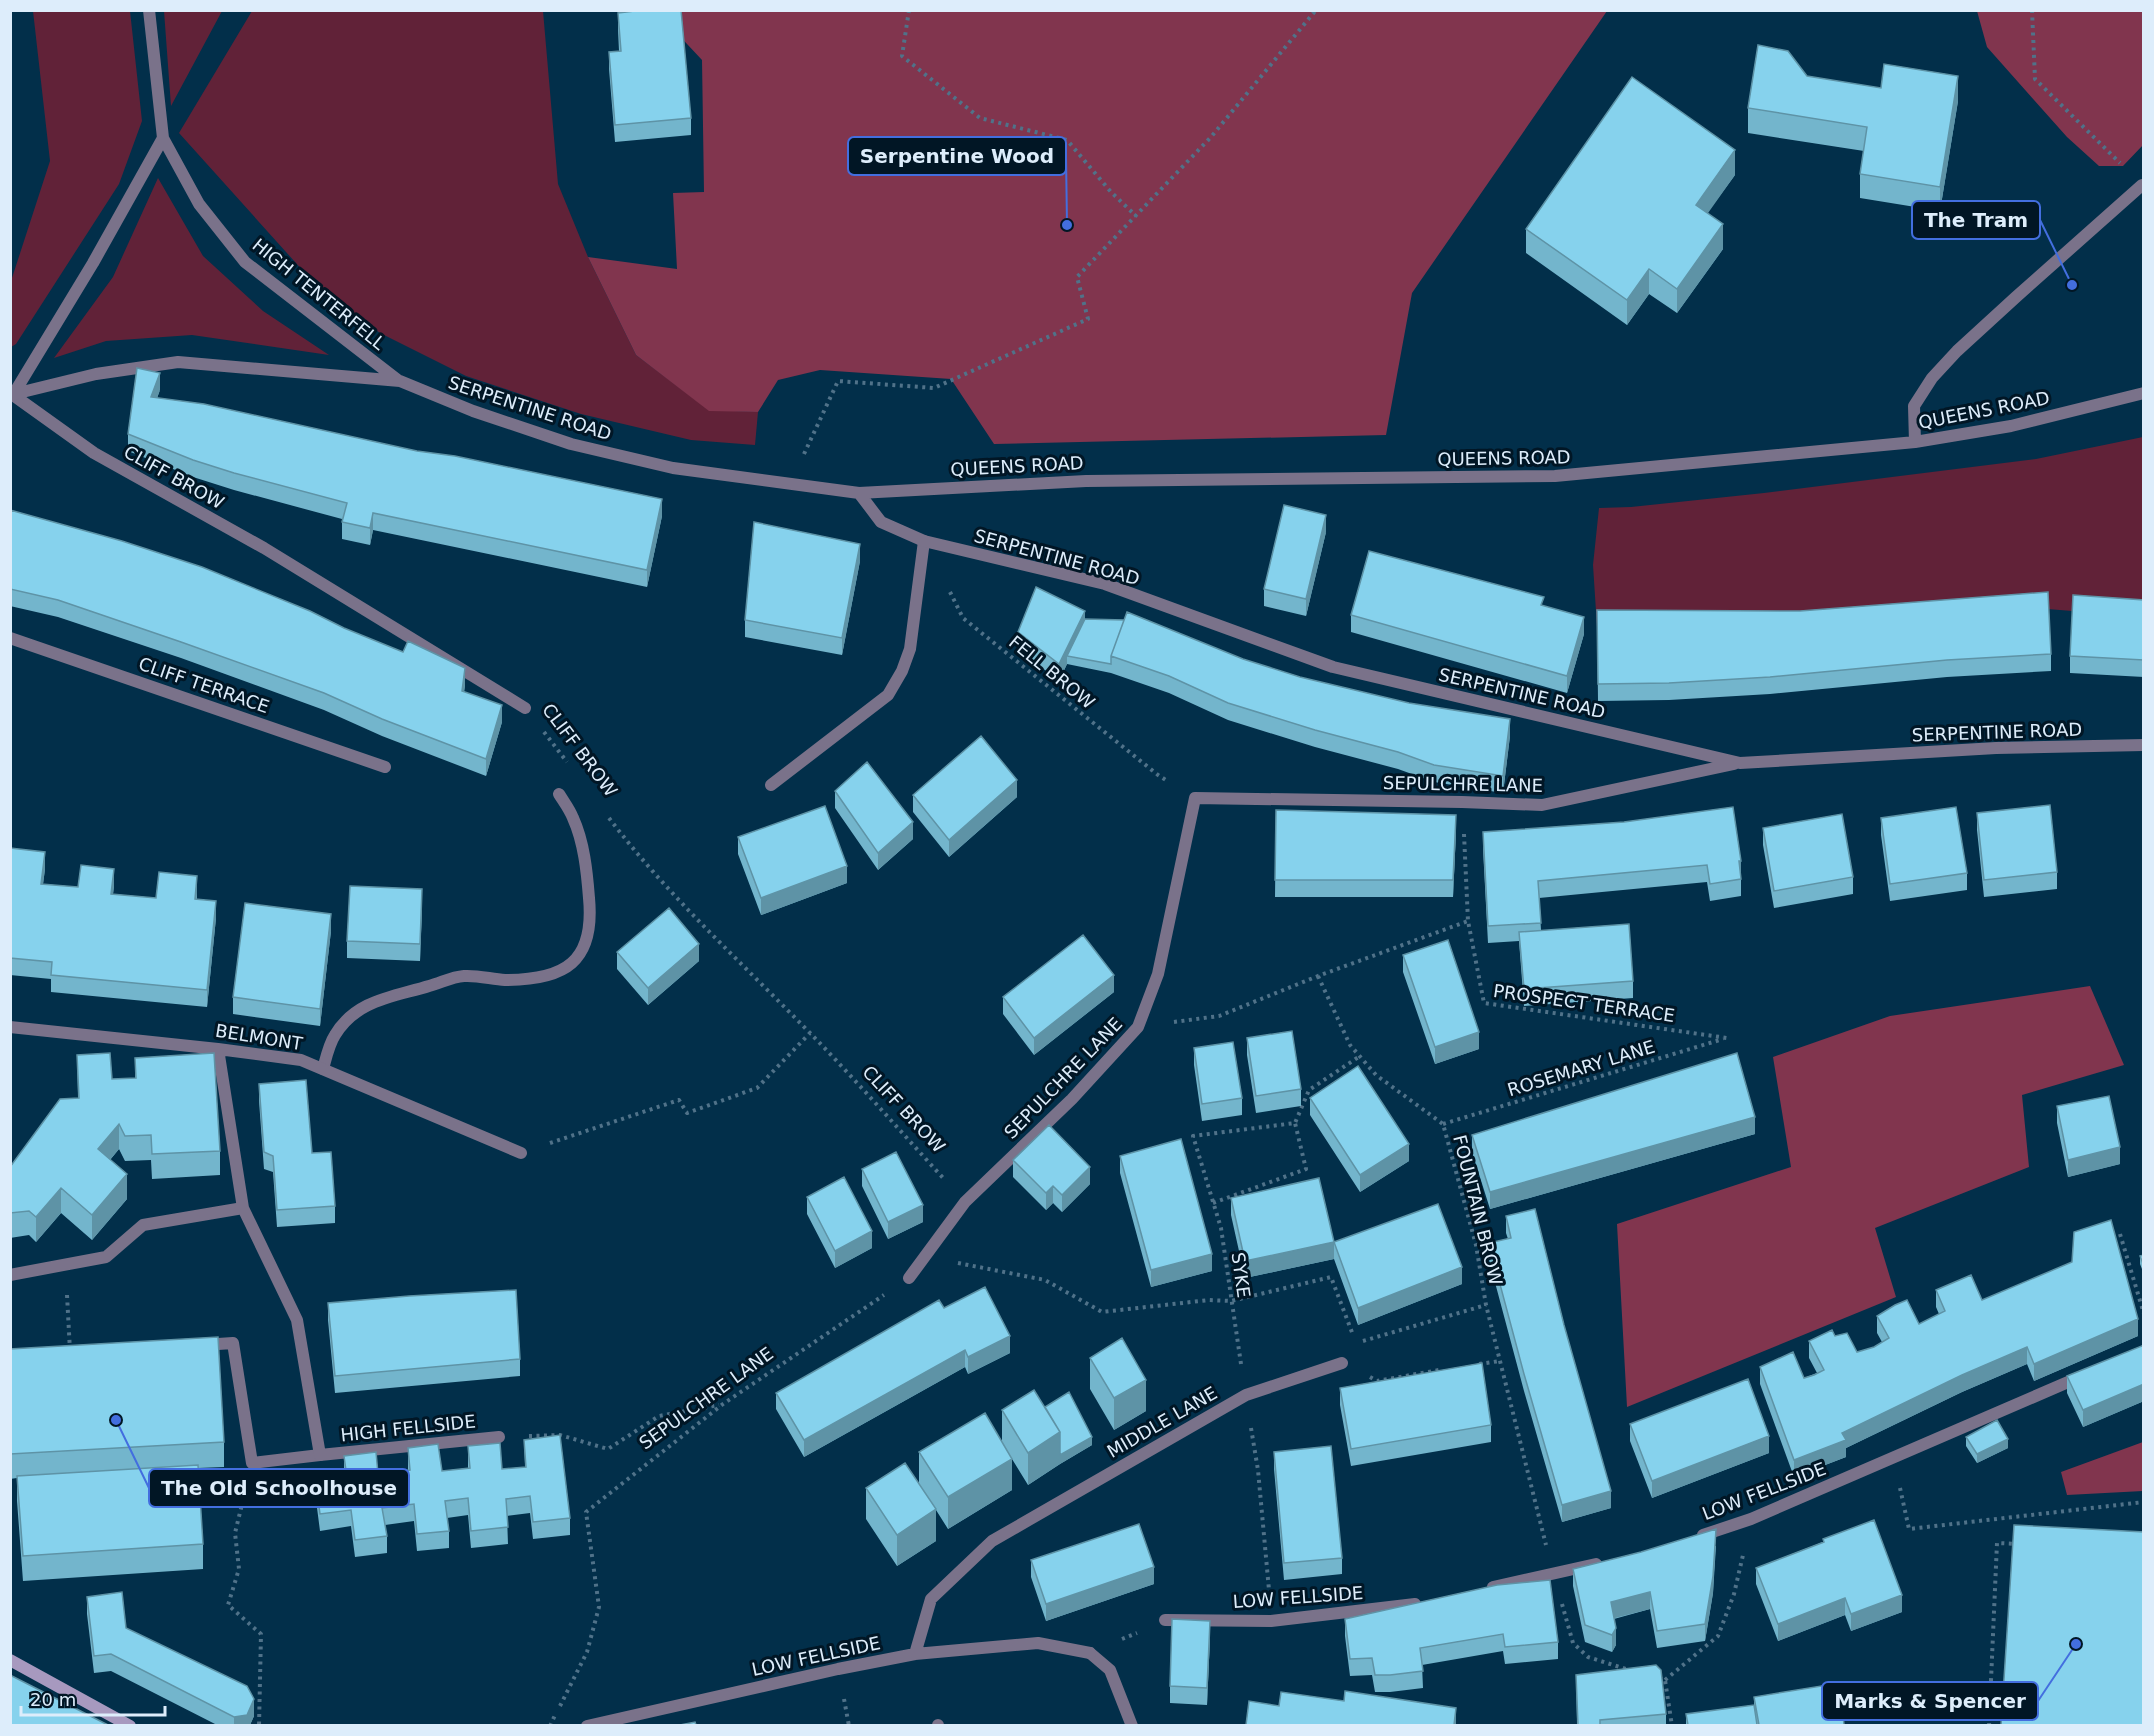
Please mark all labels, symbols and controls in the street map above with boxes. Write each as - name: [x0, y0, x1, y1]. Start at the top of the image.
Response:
- callout: Serpentine Wood: [848, 137, 1066, 175]
- text: Serpentine Wood: [860, 144, 1054, 168]
- callout: The Tram: [1912, 201, 2040, 239]
- text: The Tram: [1924, 208, 2028, 232]
- street label: HIGH TENTERFELL: [248, 234, 390, 354]
- street label: SERPENTINE ROAD: [446, 372, 614, 444]
- street label: QUEENS ROAD: [1917, 387, 2051, 433]
- street label: CLIFF BROW: [120, 441, 228, 513]
- street label: QUEENS ROAD: [1437, 446, 1571, 470]
- street label: QUEENS ROAD: [950, 452, 1084, 480]
- street label: SERPENTINE ROAD: [972, 525, 1142, 589]
- street label: FELL BROW: [1005, 631, 1099, 713]
- street label: CLIFF TERRACE: [136, 653, 272, 717]
- street label: SERPENTINE ROAD: [1437, 664, 1607, 722]
- street label: CLIFF BROW: [538, 699, 622, 801]
- street label: SERPENTINE ROAD: [1911, 719, 2083, 745]
- street label: SEPULCHRE LANE: [1383, 772, 1543, 796]
- street label: PROSPECT TERRACE: [1492, 980, 1676, 1026]
- street label: SEPULCHRE LANE: [1000, 1013, 1126, 1143]
- street label: BELMONT: [214, 1020, 305, 1054]
- street label: ROSEMARY LANE: [1505, 1036, 1657, 1100]
- street label: CLIFF BROW: [858, 1061, 950, 1157]
- street label: FOUNTAIN BROW: [1449, 1133, 1507, 1288]
- street label: SYKE: [1227, 1251, 1255, 1299]
- street label: SEPULCHRE LANE: [635, 1342, 777, 1454]
- street label: MIDDLE LANE: [1103, 1382, 1221, 1462]
- street label: HIGH FELLSIDE: [339, 1410, 477, 1446]
- street label: LOW FELLSIDE: [1699, 1458, 1829, 1524]
- callout: The Old Schoolhouse: [149, 1469, 409, 1507]
- text: The Old Schoolhouse: [161, 1476, 397, 1500]
- street label: LOW FELLSIDE: [1232, 1582, 1364, 1612]
- street label: LOW FELLSIDE: [750, 1632, 882, 1680]
- scale bar: [21, 1679, 165, 1717]
- callout: Marks & Spencer: [1822, 1682, 2038, 1720]
- text: 20 m: [30, 1689, 76, 1710]
- text: Marks & Spencer: [1834, 1689, 2026, 1713]

